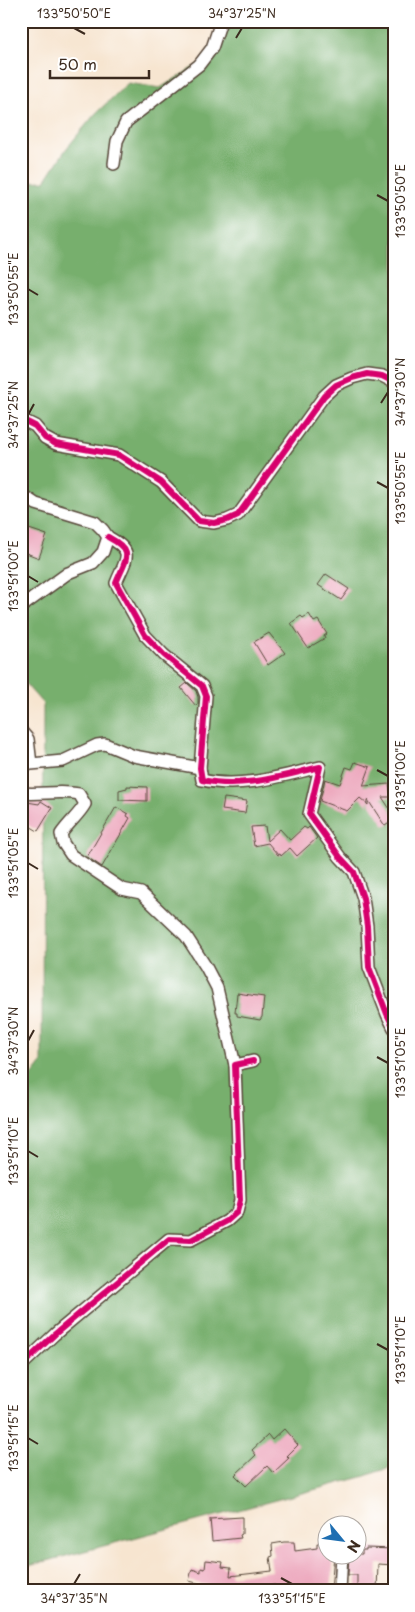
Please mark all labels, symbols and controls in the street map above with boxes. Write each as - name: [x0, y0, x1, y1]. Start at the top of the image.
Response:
- text: 133°50'50"E: [37, 4, 111, 22]
- text: 34°37'25"N: [208, 4, 276, 22]
- scale bar: [50, 48, 149, 80]
- text: 50 m: [58, 52, 97, 75]
- text: 133°50'50"E: [391, 164, 409, 238]
- text: 133°50'55"E: [4, 252, 22, 326]
- text: 34°37'30"N: [391, 358, 409, 426]
- text: 34°37'25"N: [4, 381, 22, 449]
- text: 133°50'55"E: [391, 451, 409, 525]
- text: 133°51'00"E: [4, 540, 22, 612]
- text: 133°51'00"E: [391, 740, 409, 812]
- text: 133°51'05"E: [4, 828, 22, 898]
- text: 34°37'30"N: [4, 1007, 22, 1075]
- text: 133°51'05"E: [391, 1028, 409, 1098]
- text: 133°51'10"E: [4, 1117, 22, 1185]
- text: 133°51'10"E: [391, 1316, 409, 1384]
- text: 133°51'15"E: [4, 1404, 22, 1472]
- north arrow: [318, 1514, 368, 1564]
- text: N: [342, 1537, 366, 1556]
- text: 34°37'35"N: [40, 1589, 108, 1607]
- text: 133°51'15"E: [258, 1589, 326, 1607]

